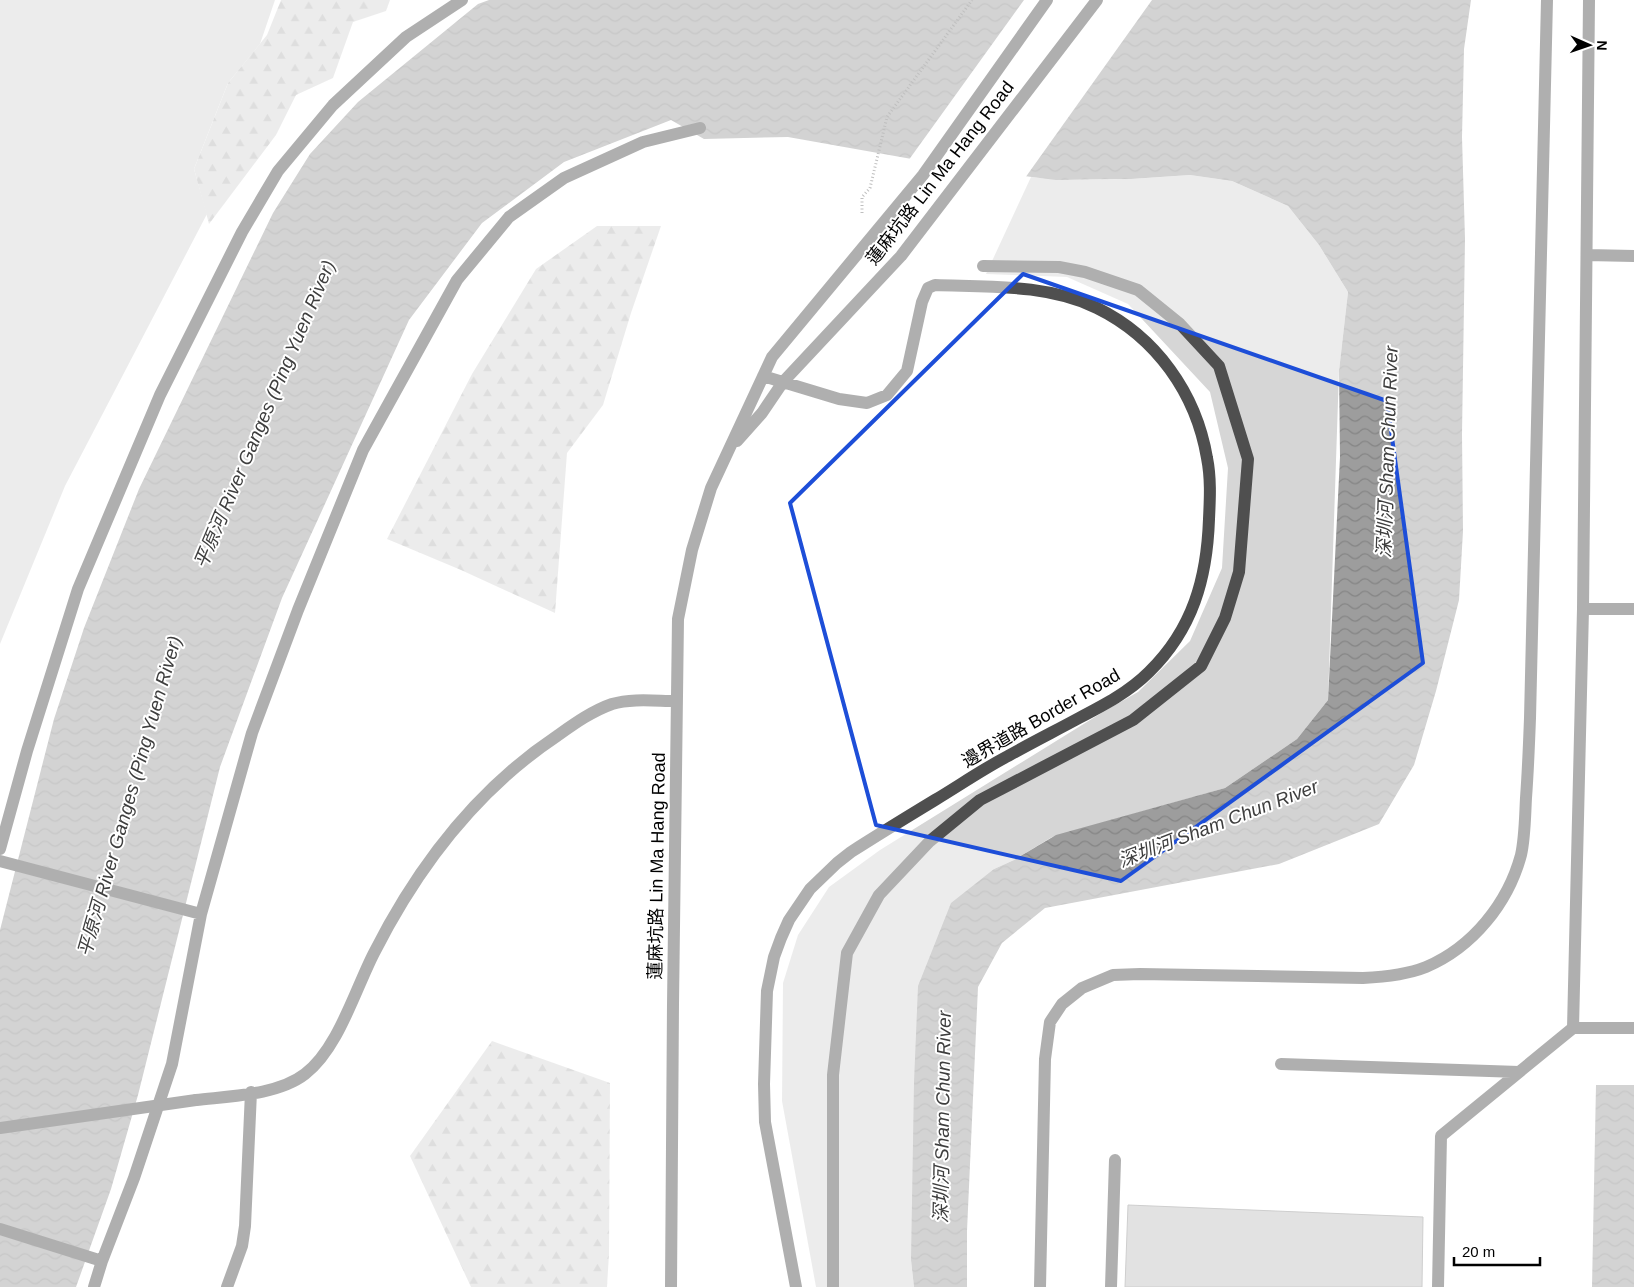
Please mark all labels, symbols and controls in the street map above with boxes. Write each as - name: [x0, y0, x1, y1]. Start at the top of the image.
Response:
- north arrow: [1564, 20, 1614, 70]
- text: N: [1594, 40, 1610, 51]
- street label: 蓮麻坑路 Lin Ma Hang Road: [862, 77, 1018, 269]
- water label: 平原河 River Ganges (Ping Yuen River): [190, 257, 339, 571]
- water label: 深圳河 Sham Chun River: [1373, 345, 1402, 558]
- water label: 平原河 River Ganges (Ping Yuen River): [74, 633, 185, 959]
- street label: 邊界道路 Border Road: [958, 665, 1124, 771]
- street label: 蓮麻坑路 Lin Ma Hang Road: [645, 752, 669, 980]
- water label: 深圳河 Sham Chun River: [1115, 775, 1322, 871]
- water label: 深圳河 Sham Chun River: [930, 1010, 955, 1223]
- scale bar: [1454, 1234, 1540, 1266]
- text: 20 m: [1462, 1243, 1495, 1260]

